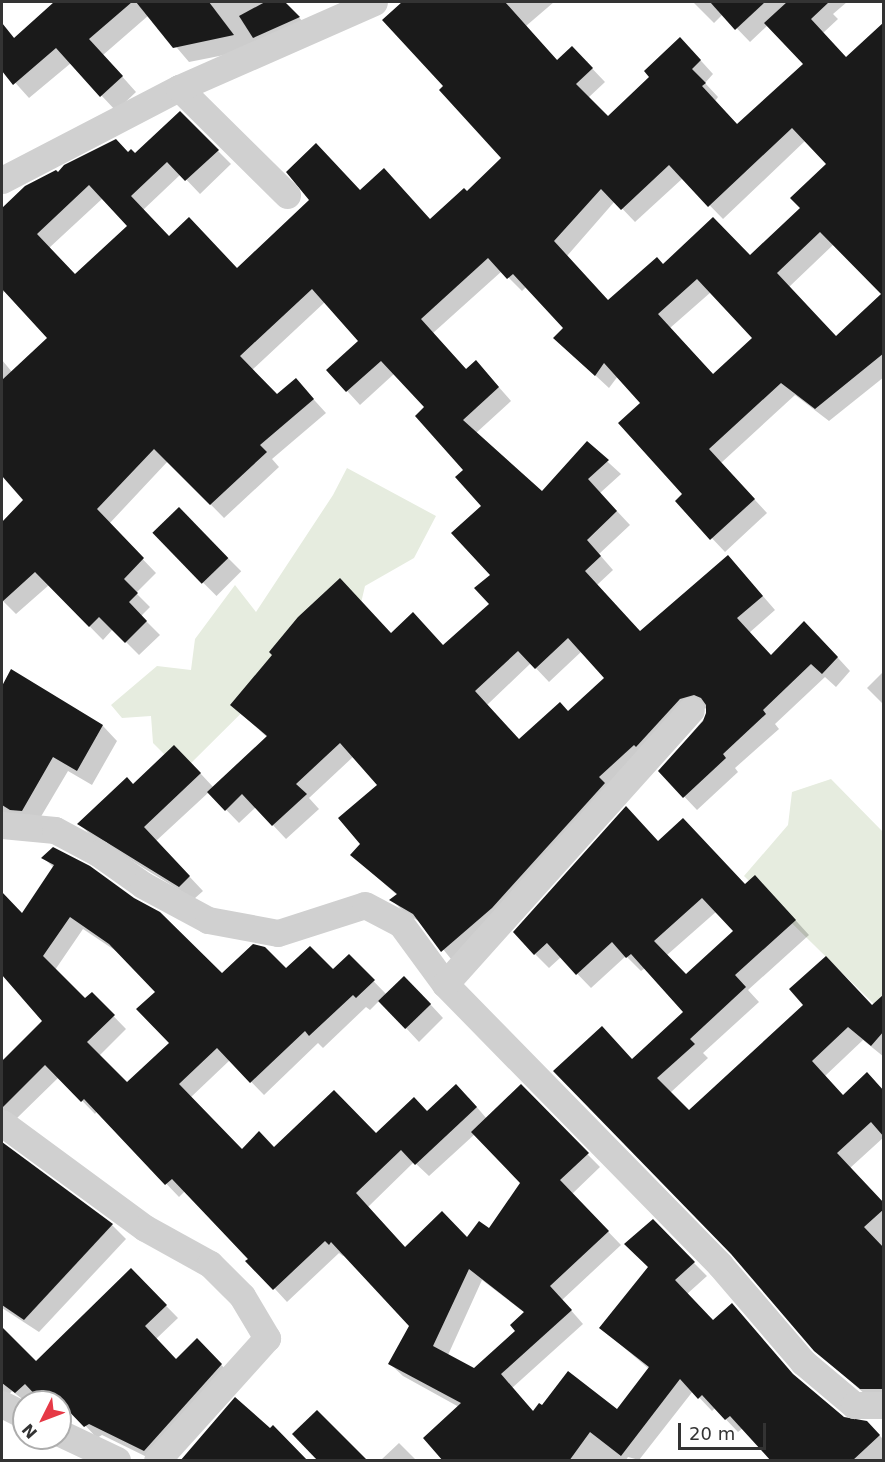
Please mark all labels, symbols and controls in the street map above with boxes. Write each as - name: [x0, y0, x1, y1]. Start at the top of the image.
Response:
- north arrow: [12, 1390, 72, 1450]
- scale bar: [681, 1411, 770, 1449]
- text: N: [18, 1420, 41, 1442]
- text: 20 m: [689, 1423, 735, 1444]

